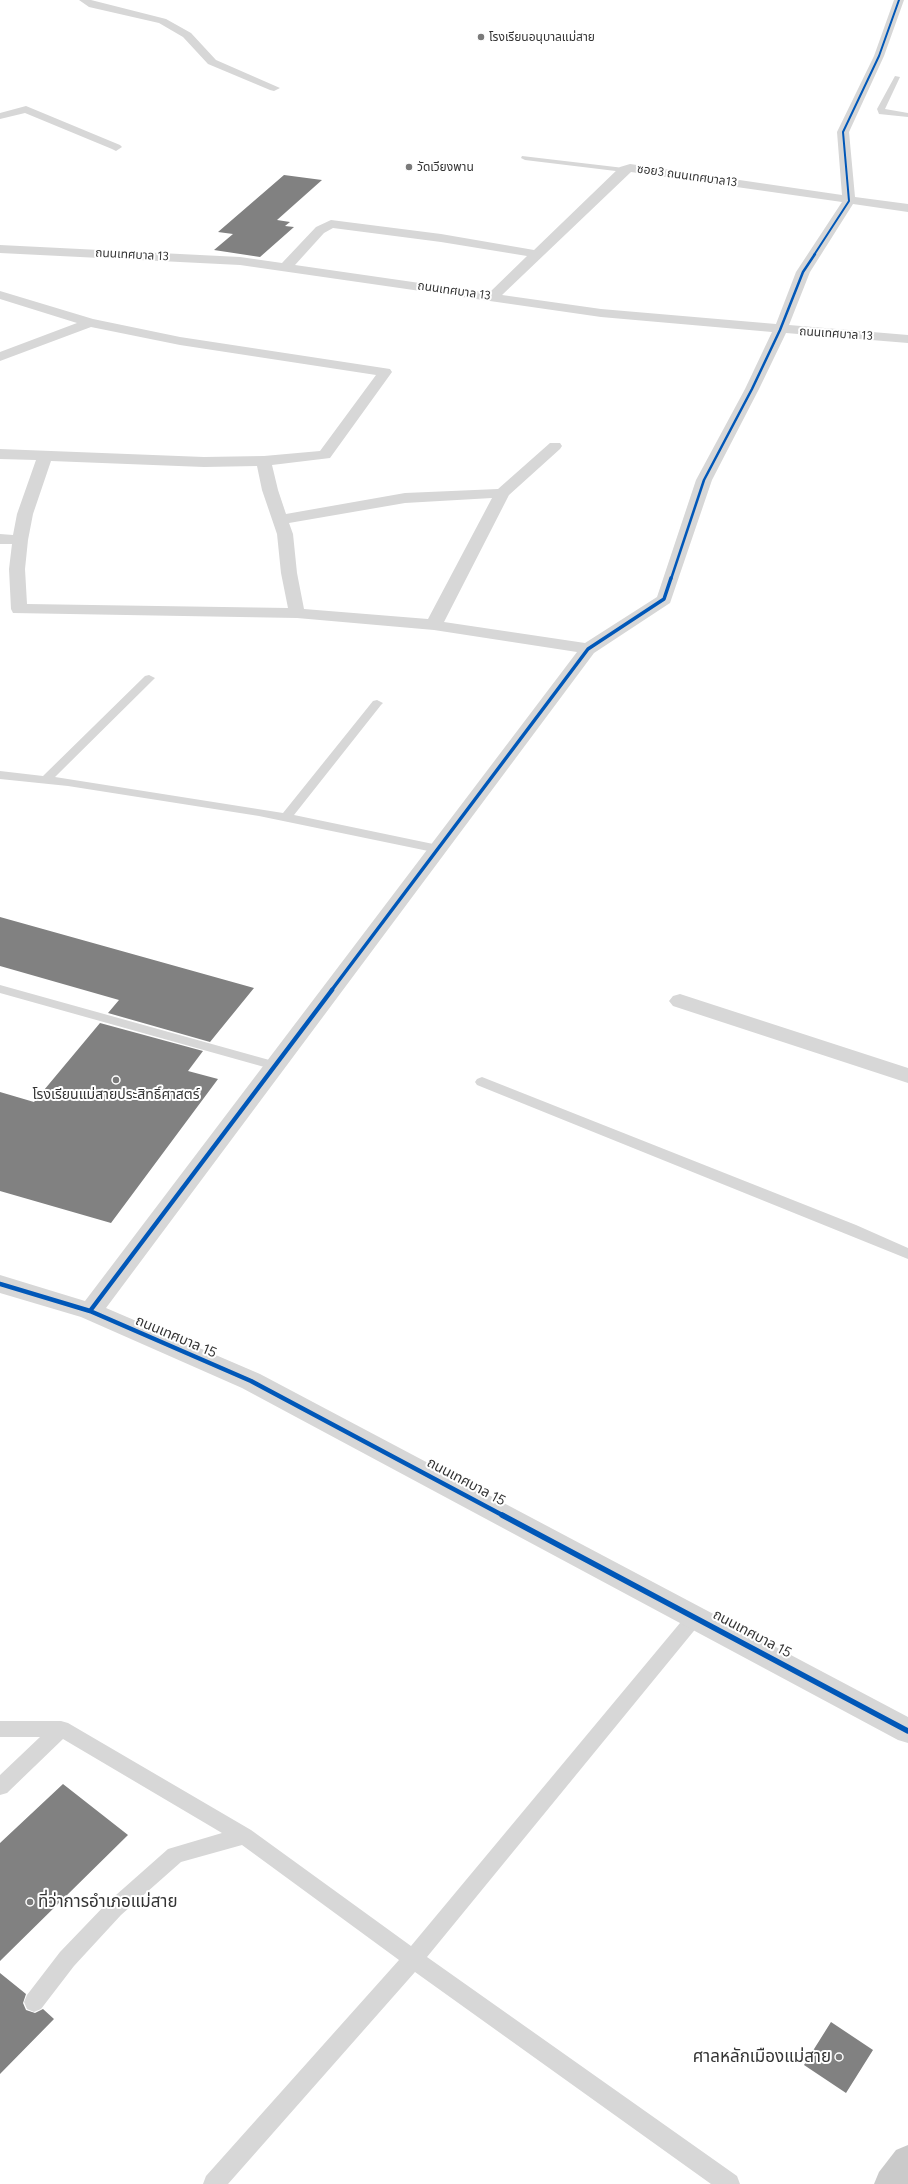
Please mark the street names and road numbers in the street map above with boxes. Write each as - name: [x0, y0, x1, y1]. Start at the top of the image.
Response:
- street label: ซอย3 ถนนเทศบาล13: [636, 162, 738, 190]
- street label: ถนนเทศบาล 13: [95, 246, 169, 264]
- street label: ถนนเทศบาล 13: [416, 279, 492, 303]
- street label: ถนนเทศบาล 13: [799, 324, 873, 344]
- street label: ถนนเทศบาล 15: [133, 1312, 219, 1362]
- street label: ถนนเทศบาล 15: [424, 1454, 508, 1510]
- street label: ถนนเทศบาล 15: [710, 1606, 794, 1662]

